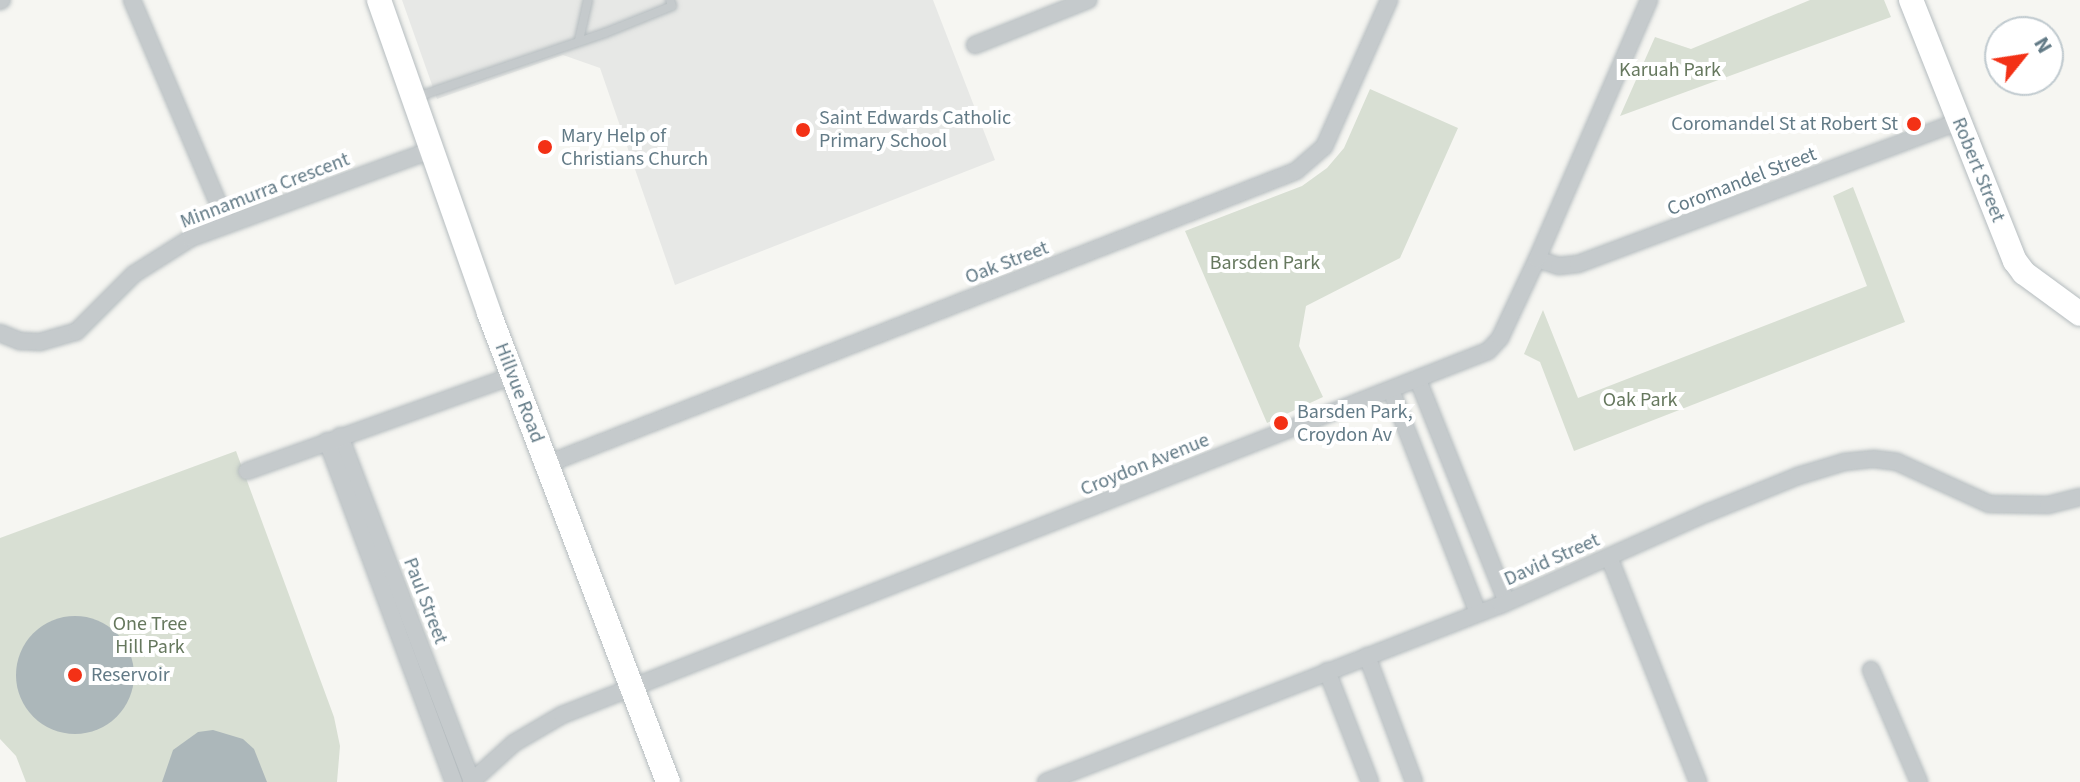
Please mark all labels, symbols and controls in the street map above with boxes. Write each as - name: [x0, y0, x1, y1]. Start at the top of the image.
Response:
- north arrow: [1984, 16, 2064, 96]
- text: N: [2026, 31, 2061, 59]
- park label: Karuah Park: [1619, 58, 1721, 82]
- place label: Saint Edwards Catholic Primary School: [819, 106, 1011, 153]
- place label: Coromandel St at Robert St: [1671, 112, 1898, 136]
- street label: Robert Street: [1946, 114, 2010, 226]
- marker: Coromandel St at Robert St: [1905, 115, 1923, 133]
- marker: Saint Edwards Catholic Primary School: [794, 121, 812, 139]
- place label: Mary Help of Christians Church: [561, 124, 708, 171]
- marker: Mary Help of Christians Church: [536, 138, 554, 156]
- street label: Coromandel Street: [1664, 143, 1820, 221]
- street label: Minnamurra Crescent: [177, 148, 353, 234]
- street label: Oak Street: [962, 236, 1052, 290]
- park label: Barsden Park: [1210, 251, 1320, 275]
- street label: Hillvue Road: [489, 340, 549, 446]
- park label: Oak Park: [1603, 388, 1677, 412]
- place label: Barsden Park, Croydon Av: [1297, 400, 1413, 447]
- marker: Barsden Park, Croydon Av: [1272, 414, 1290, 432]
- street label: Croydon Avenue: [1077, 428, 1213, 502]
- street label: David Street: [1501, 528, 1603, 592]
- street label: Paul Street: [398, 554, 452, 648]
- park label: One Tree Hill Park: [113, 613, 187, 660]
- place label: Reservoir: [91, 663, 170, 687]
- marker: Reservoir: [66, 666, 84, 684]

